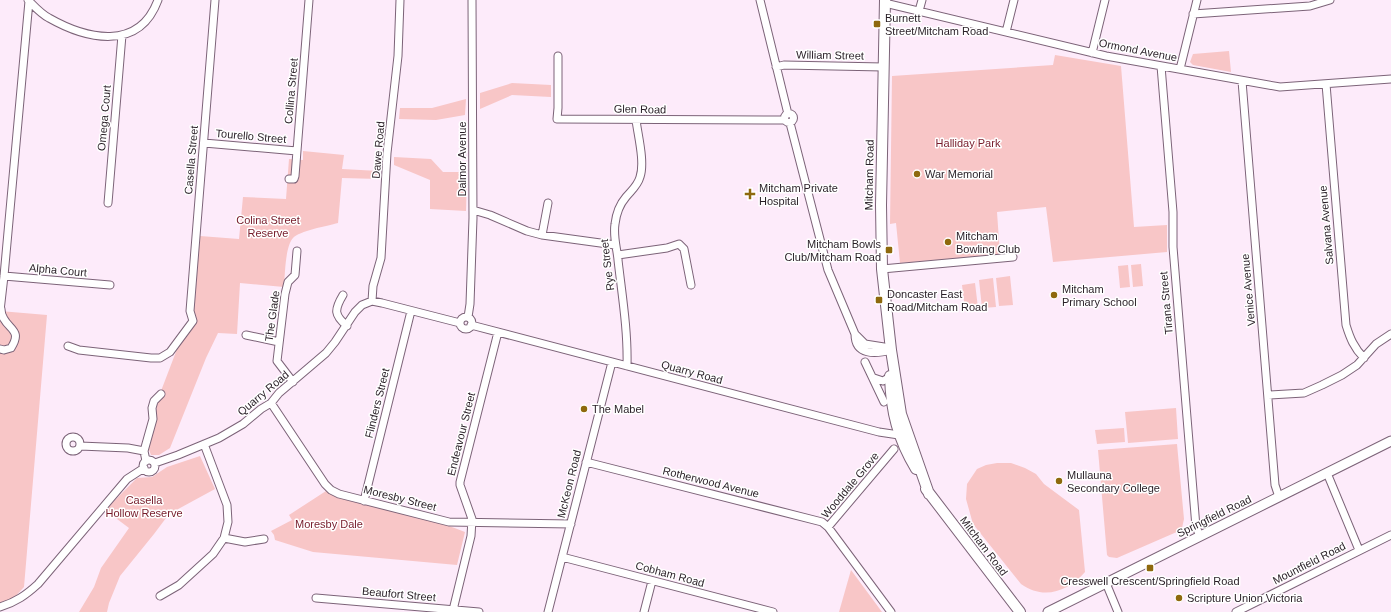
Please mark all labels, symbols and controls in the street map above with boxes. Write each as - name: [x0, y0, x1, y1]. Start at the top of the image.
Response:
- place label: Burnett Street/Mitcham Road: [885, 12, 988, 37]
- marker: Burnett Street/Mitcham Road: [872, 19, 882, 29]
- street label: Ormond Avenue: [1098, 37, 1178, 63]
- street label: William Street: [796, 48, 864, 62]
- street label: Collina Street: [282, 58, 300, 124]
- street label: Omega Court: [95, 85, 113, 151]
- street label: Glen Road: [614, 103, 666, 115]
- street label: Dawe Road: [370, 121, 386, 179]
- street label: Dalmor Avenue: [456, 121, 468, 197]
- street label: Casella Street: [182, 125, 200, 195]
- street label: Tourello Street: [215, 127, 287, 145]
- park label: Halliday Park: [936, 137, 1001, 149]
- street label: Mitcham Road: [862, 139, 876, 211]
- place label: War Memorial: [925, 168, 993, 180]
- marker: War Memorial: [912, 169, 922, 179]
- place label: Mitcham Private Hospital: [759, 182, 838, 207]
- street label: Salvana Avenue: [1317, 185, 1335, 265]
- marker: Mitcham Private Hospital: [744, 188, 756, 200]
- park label: Colina Street Reserve: [236, 214, 300, 239]
- place label: Mitcham Bowling Club: [956, 230, 1020, 255]
- marker: Mitcham Bowling Club: [943, 237, 953, 247]
- street label: Rye Street: [598, 238, 616, 292]
- place label: Mitcham Bowls Club/Mitcham Road: [784, 238, 881, 263]
- marker: Mitcham Bowls Club/Mitcham Road: [884, 245, 894, 255]
- street label: Venice Avenue: [1239, 253, 1257, 327]
- street label: Alpha Court: [29, 261, 87, 279]
- street label: Tirana Street: [1157, 271, 1175, 335]
- place label: Mitcham Primary School: [1062, 283, 1137, 308]
- place label: Doncaster East Road/Mitcham Road: [887, 288, 987, 313]
- street label: The Glade: [262, 290, 282, 342]
- marker: Mitcham Primary School: [1049, 290, 1059, 300]
- marker: Doncaster East Road/Mitcham Road: [874, 295, 884, 305]
- street label: Quarry Road: [660, 358, 724, 386]
- street label: Flinders Street: [363, 367, 391, 439]
- street label: Quarry Road: [235, 368, 291, 418]
- street label: Endeavour Street: [445, 391, 477, 477]
- place label: The Mabel: [592, 403, 644, 415]
- marker: The Mabel: [579, 404, 589, 414]
- street label: McKeon Road: [555, 449, 583, 519]
- street label: Wooddale Grove: [819, 450, 881, 520]
- street label: Rotherwood Avenue: [662, 464, 760, 500]
- place label: Mullauna Secondary College: [1067, 469, 1160, 494]
- marker: Mullauna Secondary College: [1054, 476, 1064, 486]
- street label: Moresby Street: [362, 483, 438, 513]
- street label: Springfield Road: [1175, 493, 1253, 539]
- park label: Casella Hollow Reserve: [105, 494, 183, 519]
- street label: Mitcham Road: [958, 514, 1010, 578]
- park label: Moresby Dale: [295, 518, 363, 530]
- street label: Mountfield Road: [1271, 539, 1347, 587]
- street label: Cobham Road: [634, 559, 706, 589]
- marker: Cresswell Crescent/Springfield Road: [1145, 563, 1155, 573]
- place label: Cresswell Crescent/Springfield Road: [1060, 575, 1240, 587]
- street label: Beaufort Street: [362, 585, 436, 603]
- place label: Scripture Union Victoria: [1187, 592, 1303, 604]
- marker: Scripture Union Victoria: [1174, 593, 1184, 603]

